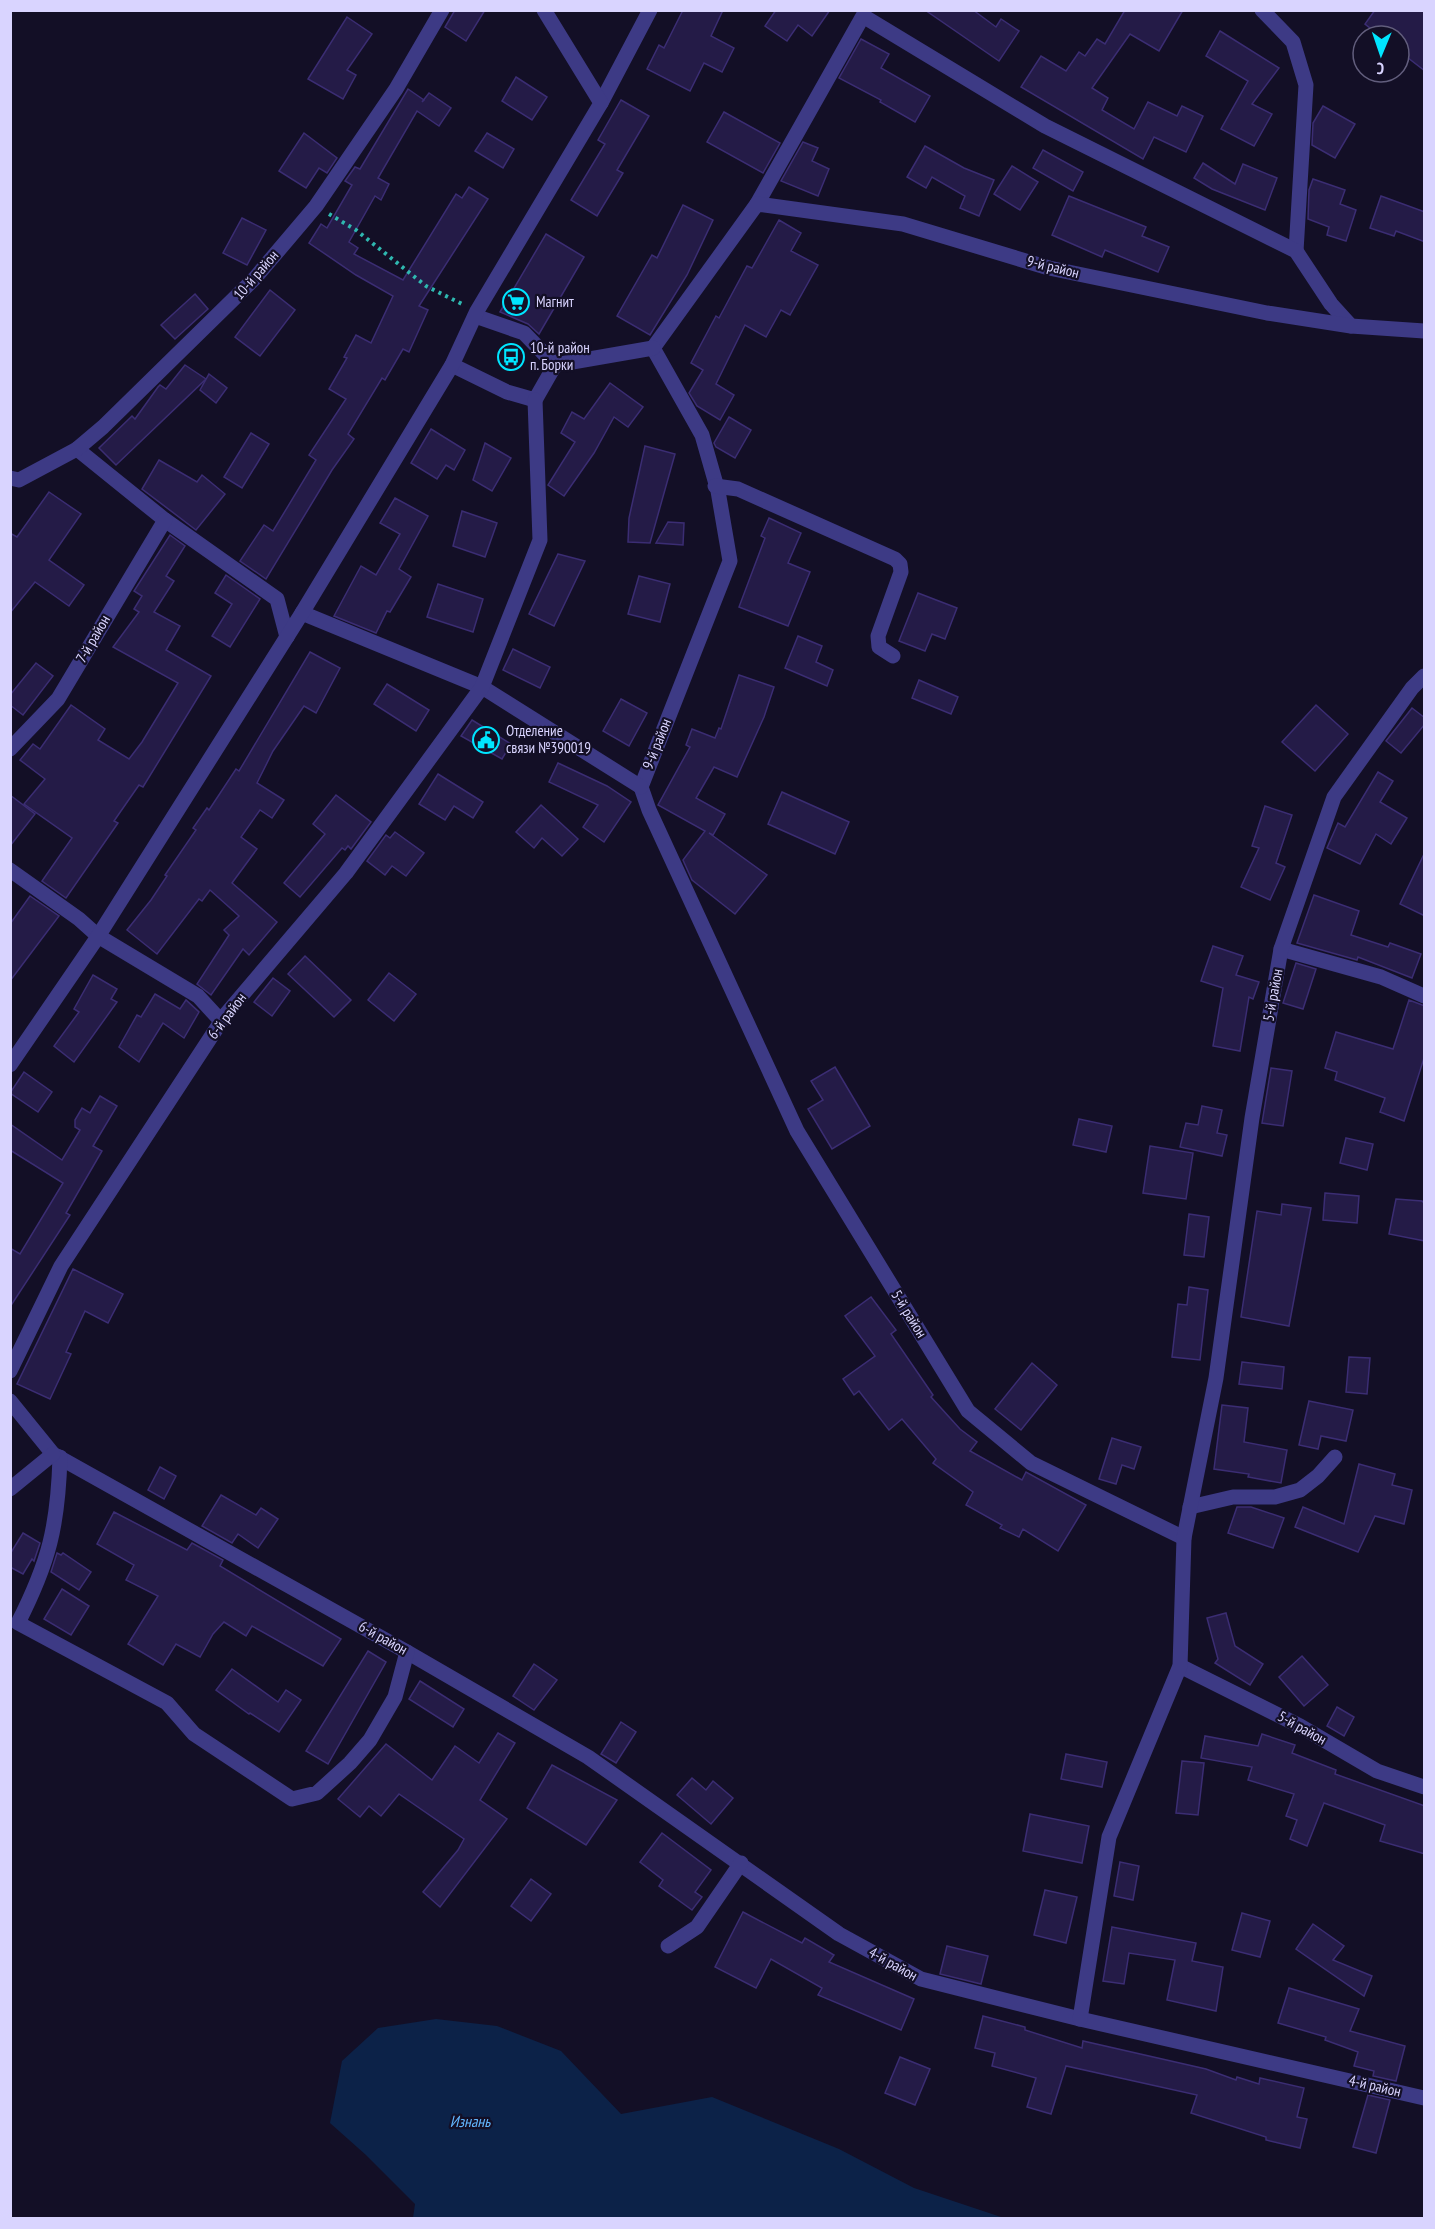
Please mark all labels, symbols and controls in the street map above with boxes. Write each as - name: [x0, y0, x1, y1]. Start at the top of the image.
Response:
- north arrow: [1351, 24, 1411, 84]
- text: С: [1376, 59, 1384, 79]
- street label: 10-й район: [229, 246, 282, 303]
- street label: 9-й район: [1025, 251, 1081, 282]
- supermarket icon: Магнит: [501, 287, 531, 317]
- place label: Магнит: [536, 292, 574, 311]
- place label: 10-й район п. Борки: [530, 338, 590, 374]
- bus stop icon: 10-й район п. Борки: [496, 342, 526, 372]
- street label: 7-й район: [71, 611, 114, 666]
- street label: 9-й район: [638, 716, 675, 772]
- place label: Отделение связи №390019: [506, 721, 591, 757]
- public building icon: Отделение связи №390019: [471, 725, 501, 755]
- street label: 5-й район: [1259, 967, 1286, 1023]
- street label: 6-й район: [203, 989, 250, 1043]
- street label: 5-й район: [887, 1286, 932, 1341]
- street label: 6-й район: [355, 1616, 411, 1659]
- street label: 5-й район: [1274, 1706, 1330, 1749]
- street label: 4-й район: [865, 1942, 921, 1985]
- street label: 4-й район: [1347, 2070, 1403, 2101]
- water label: Изнань: [450, 2111, 491, 2131]

